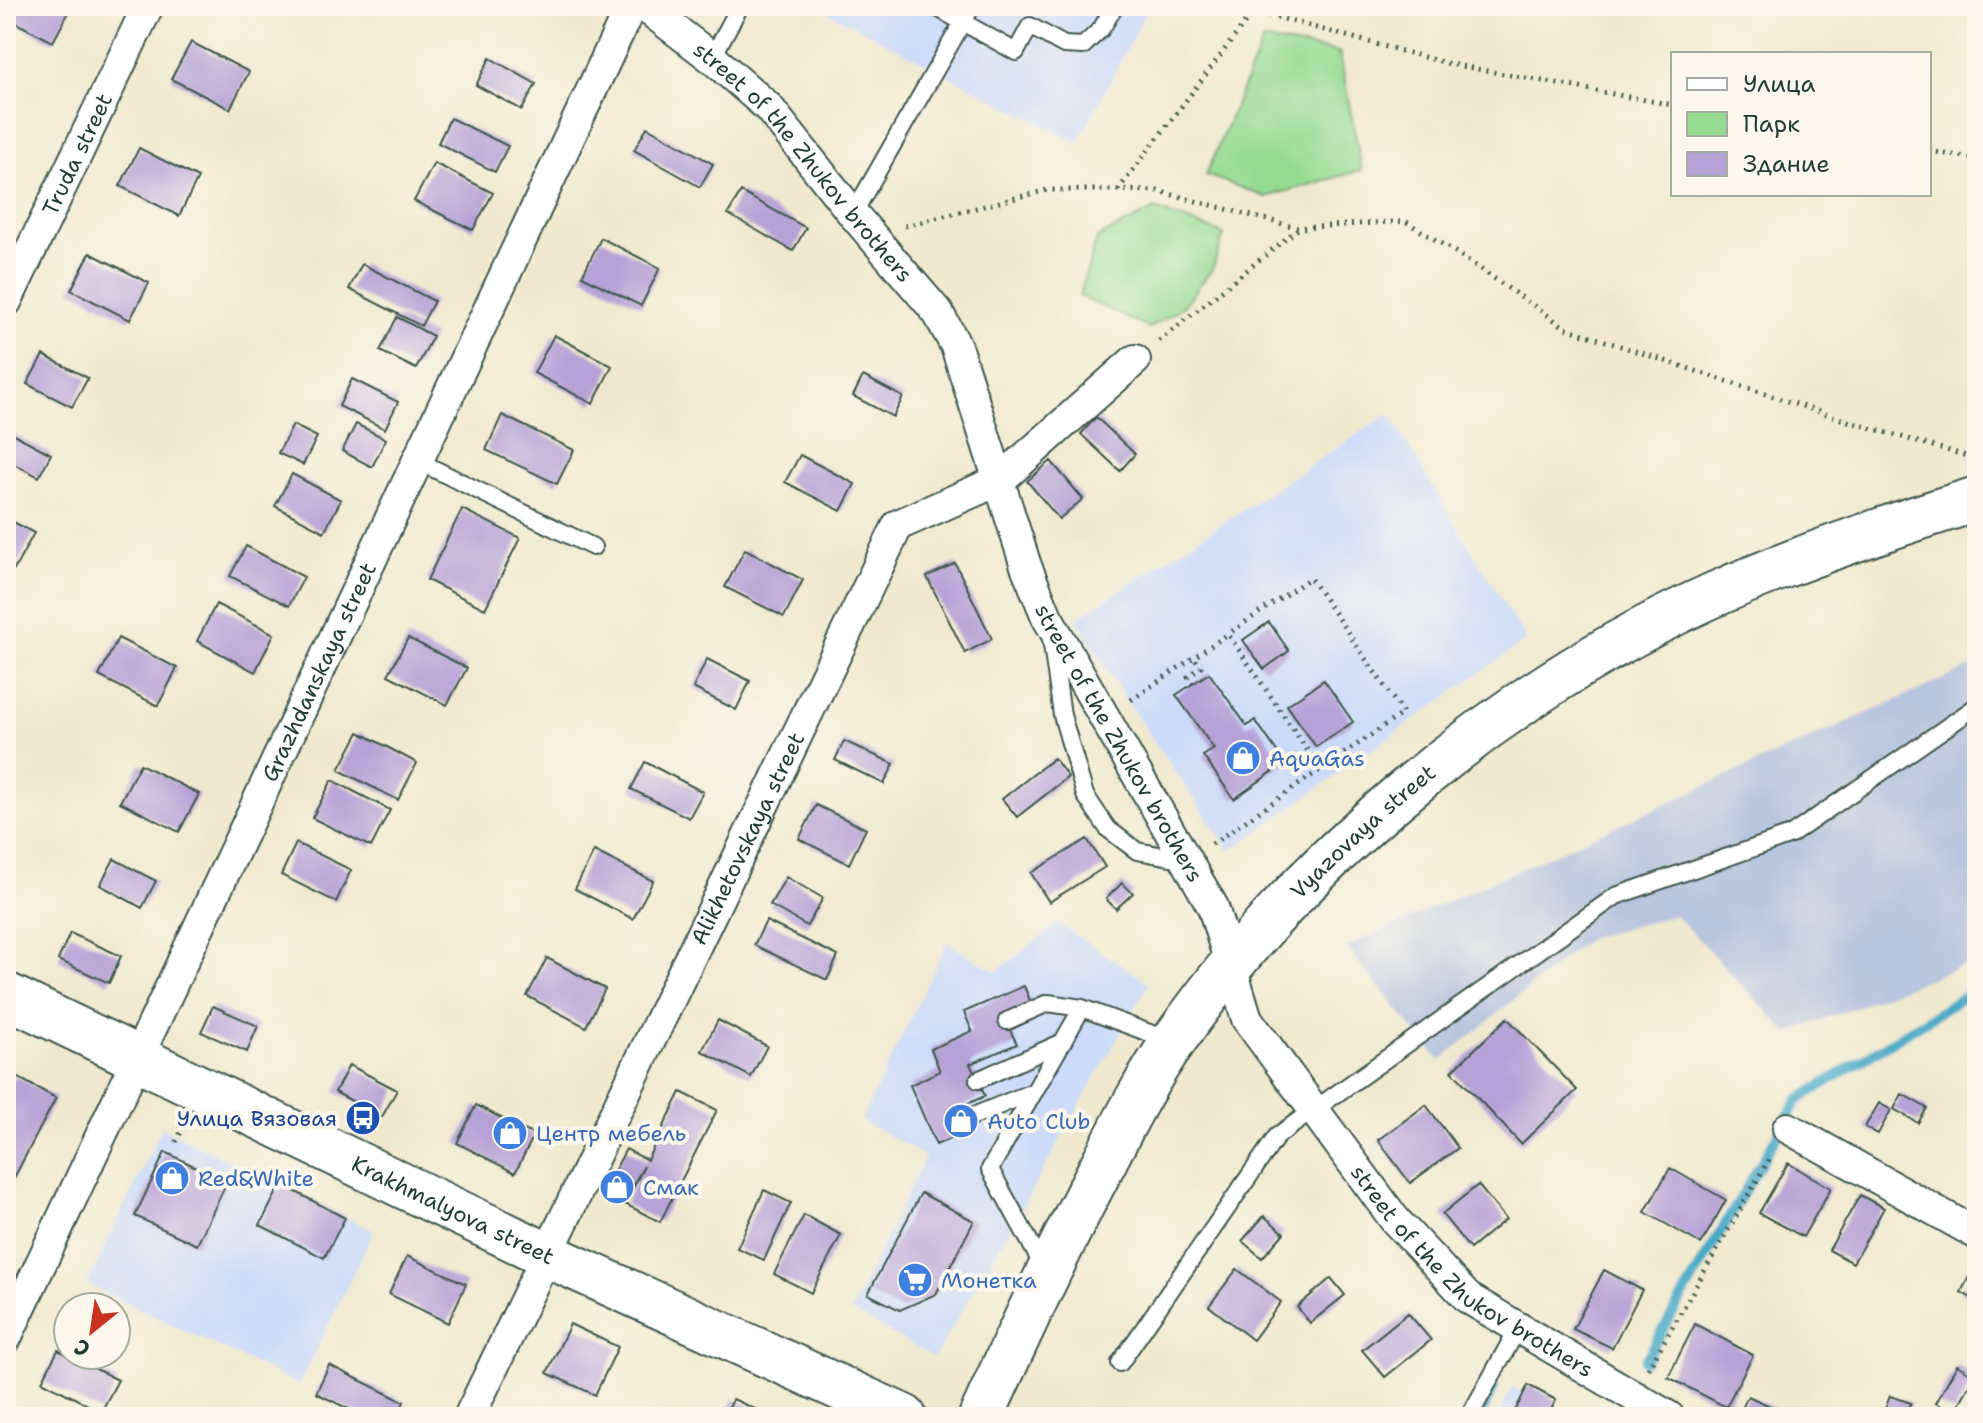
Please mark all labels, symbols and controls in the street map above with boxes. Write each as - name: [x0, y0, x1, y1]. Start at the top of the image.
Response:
- street label: street of the Zhukov brothers: [688, 35, 920, 288]
- legend: [1671, 52, 1931, 196]
- text: Улица: [1743, 68, 1816, 100]
- street label: Truda street: [35, 88, 119, 220]
- text: Парк: [1743, 108, 1800, 140]
- text: Здание: [1743, 148, 1830, 180]
- street label: Grazhdanskaya street: [255, 557, 383, 786]
- street label: street of the Zhukov brothers: [1029, 600, 1210, 887]
- street label: Alikhetovskaya street: [684, 727, 811, 949]
- shop icon: AquaGas: [1224, 739, 1262, 777]
- place label: AquaGas: [1269, 744, 1365, 773]
- street label: Vyazovaya street: [1284, 758, 1441, 905]
- bus stop icon: Улица Вязовая: [344, 1099, 382, 1137]
- shop icon: Auto Club: [942, 1102, 980, 1140]
- place label: Улица Вязовая: [177, 1104, 337, 1133]
- place label: Auto Club: [987, 1107, 1090, 1136]
- shop icon: Центр мебель: [491, 1114, 529, 1152]
- place label: Центр мебель: [536, 1119, 686, 1148]
- street label: Krakhmalyova street: [347, 1149, 559, 1271]
- shop icon: Red&White: [153, 1159, 191, 1197]
- street label: street of the Zhukov brothers: [1345, 1159, 1599, 1384]
- place label: Red&White: [198, 1164, 314, 1193]
- shop icon: Смак: [598, 1168, 636, 1206]
- place label: Смак: [643, 1173, 699, 1202]
- supermarket icon: Монетка: [896, 1261, 934, 1299]
- place label: Монетка: [941, 1266, 1037, 1295]
- north arrow: [52, 1291, 132, 1371]
- text: С: [69, 1332, 95, 1364]

